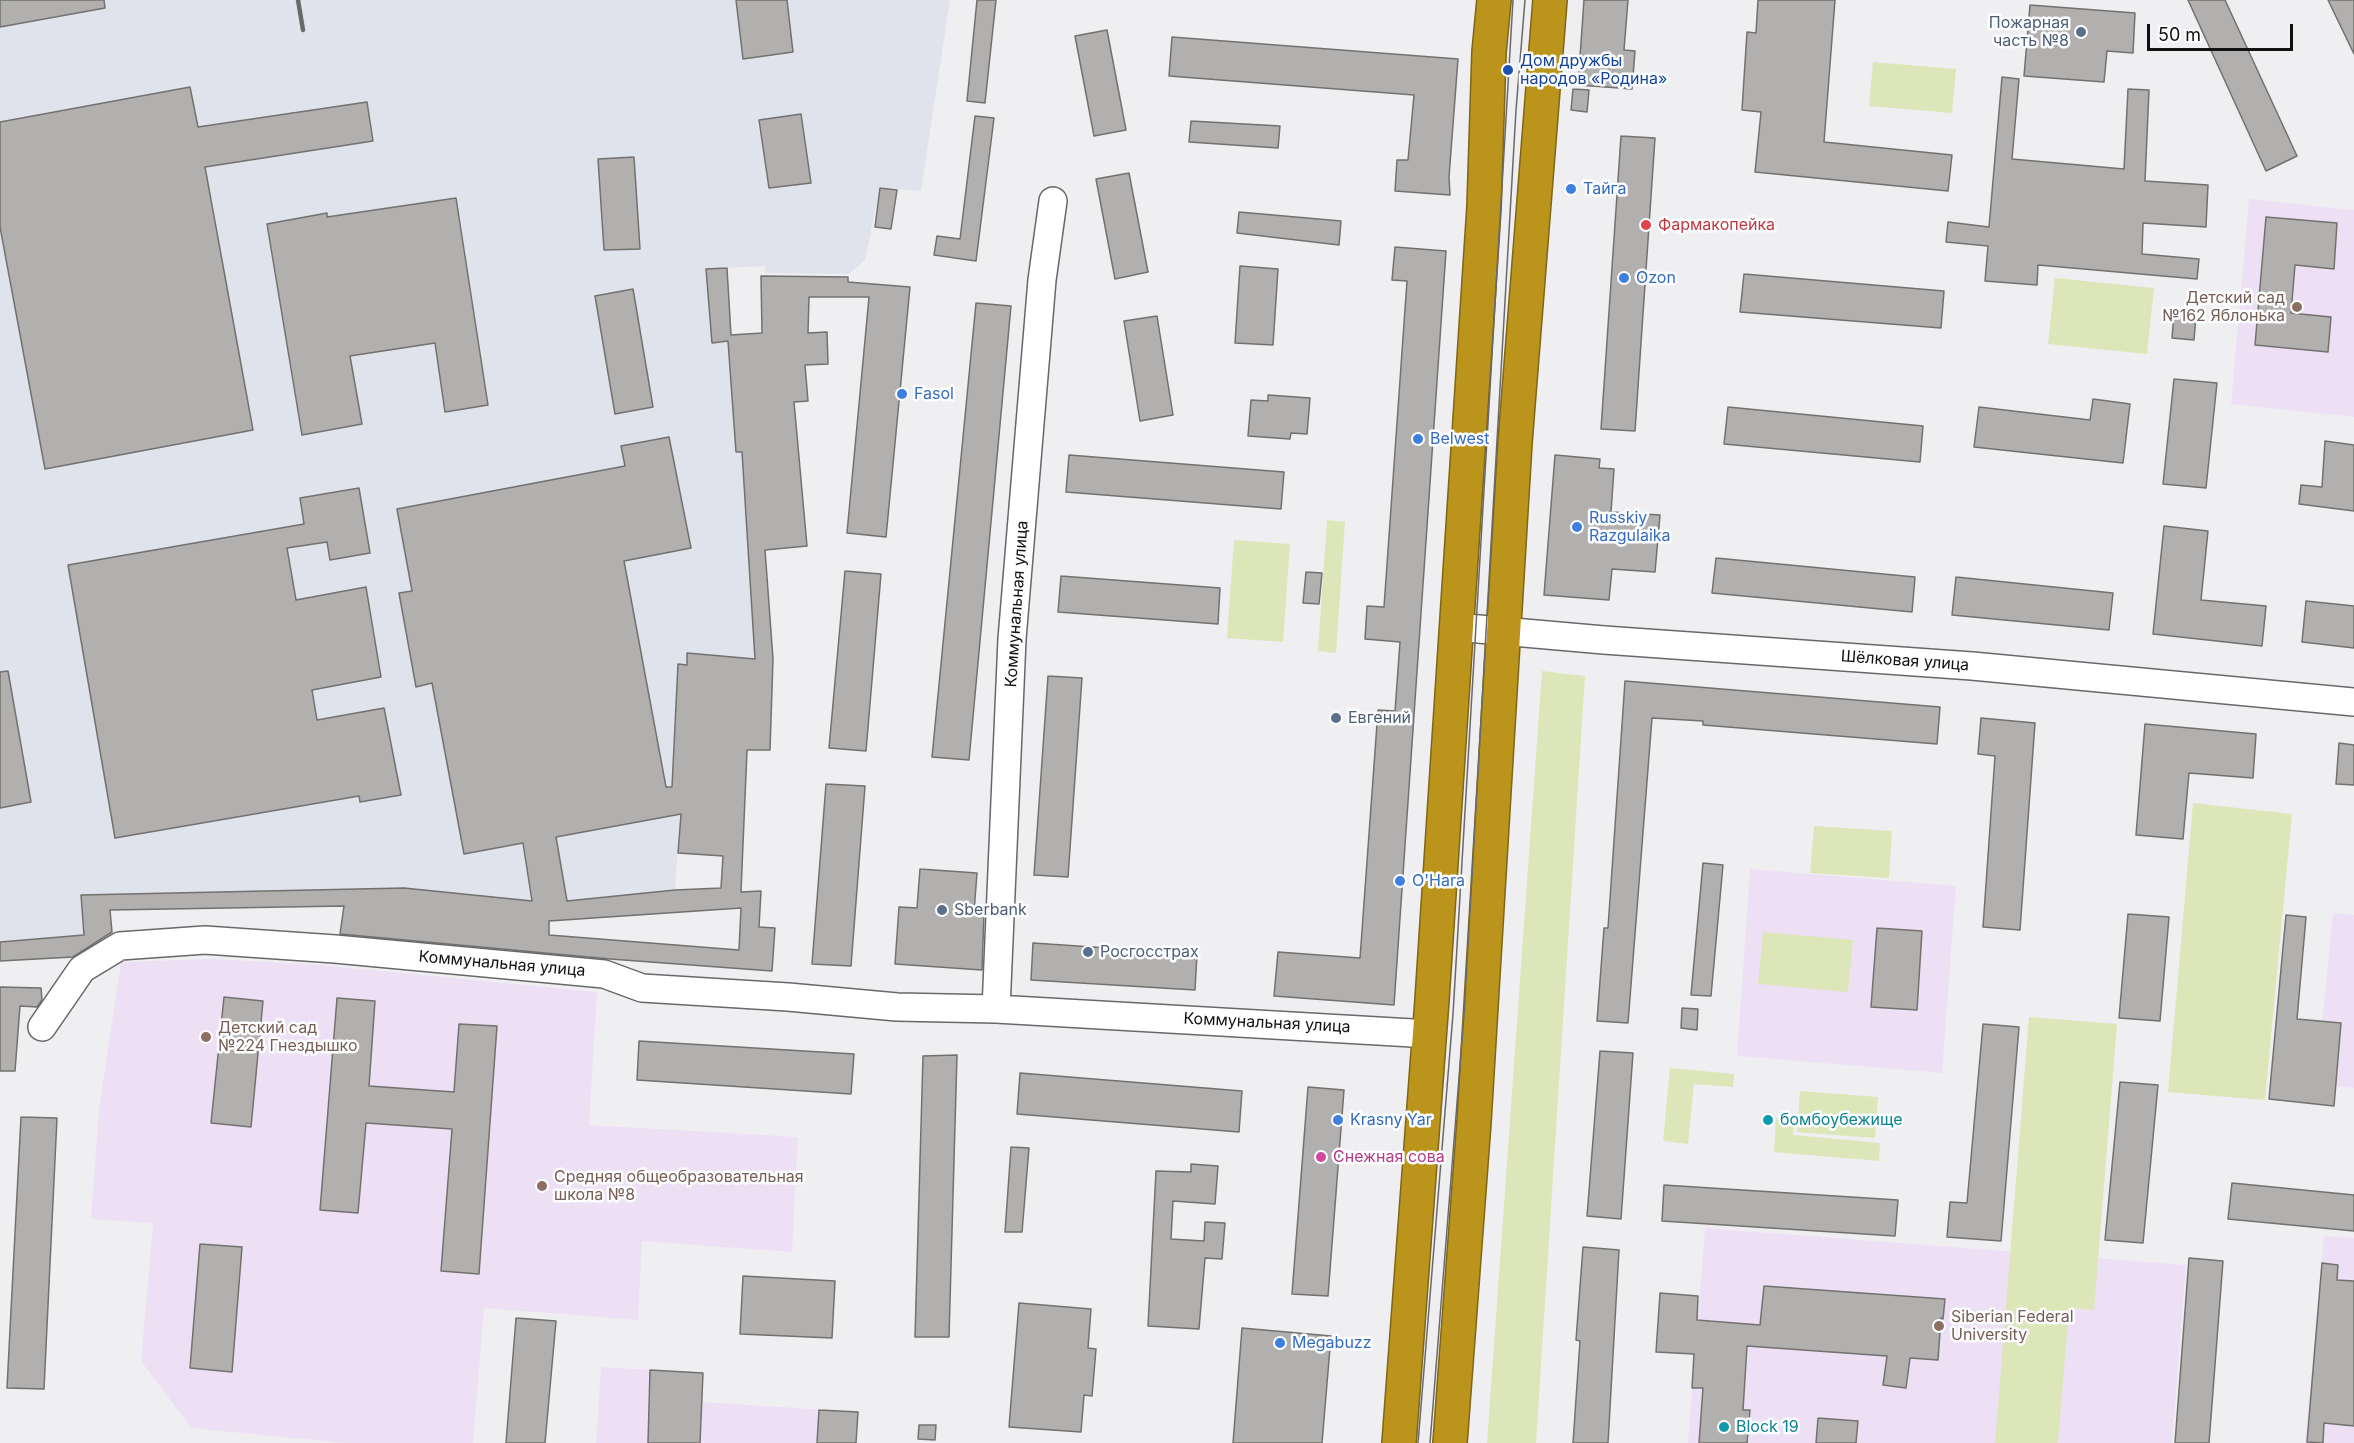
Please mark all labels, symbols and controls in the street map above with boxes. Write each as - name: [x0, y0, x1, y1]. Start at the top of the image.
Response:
- scale bar: [2150, 12, 2296, 50]
- place label: Пожарная часть №8: [1989, 13, 2069, 51]
- text: 50 m: [2158, 24, 2201, 45]
- marker: Пожарная часть №8: [2074, 25, 2088, 39]
- place label: Дом дружбы народов «Родина»: [1520, 51, 1667, 89]
- marker: Дом дружбы народов «Родина»: [1501, 63, 1515, 77]
- place label: Тайга: [1583, 179, 1627, 199]
- marker: Тайга: [1564, 182, 1578, 196]
- place label: Фармакопейка: [1658, 215, 1775, 235]
- marker: Фармакопейка: [1639, 218, 1653, 232]
- place label: Ozon: [1636, 268, 1676, 288]
- marker: Ozon: [1617, 271, 1631, 285]
- place label: Детский сад №162 Яблонька: [2162, 288, 2285, 326]
- marker: Детский сад №162 Яблонька: [2290, 300, 2304, 314]
- place label: Fasol: [914, 384, 954, 404]
- marker: Fasol: [895, 387, 909, 401]
- place label: Belwest: [1430, 429, 1489, 449]
- marker: Belwest: [1411, 432, 1425, 446]
- place label: Russkiy Razgulaika: [1589, 508, 1671, 546]
- street label: Коммунальная улица: [1002, 520, 1032, 688]
- marker: Russkiy Razgulaika: [1570, 520, 1584, 534]
- street label: Шёлковая улица: [1840, 647, 1970, 675]
- place label: Евгений: [1348, 708, 1411, 728]
- marker: Евгений: [1329, 711, 1343, 725]
- place label: O'Hara: [1412, 871, 1465, 891]
- marker: O'Hara: [1393, 874, 1407, 888]
- place label: Sberbank: [954, 900, 1027, 920]
- marker: Sberbank: [935, 903, 949, 917]
- place label: Росгосстрах: [1100, 942, 1199, 962]
- marker: Росгосстрах: [1081, 945, 1095, 959]
- street label: Коммунальная улица: [418, 947, 586, 981]
- street label: Коммунальная улица: [1183, 1009, 1351, 1037]
- place label: Детский сад №224 Гнездышко: [218, 1018, 358, 1056]
- marker: Детский сад №224 Гнездышко: [199, 1030, 213, 1044]
- place label: Krasny Yar: [1350, 1110, 1432, 1130]
- place label: бомбоубежище: [1780, 1110, 1903, 1130]
- marker: Krasny Yar: [1331, 1113, 1345, 1127]
- marker: бомбоубежище: [1761, 1113, 1775, 1127]
- place label: Снежная сова: [1333, 1147, 1445, 1167]
- marker: Снежная сова: [1314, 1150, 1328, 1164]
- place label: Средняя общеобразовательная школа №8: [554, 1167, 804, 1205]
- marker: Средняя общеобразовательная школа №8: [535, 1179, 549, 1193]
- place label: Siberian Federal University: [1951, 1307, 2074, 1345]
- marker: Siberian Federal University: [1932, 1319, 1946, 1333]
- place label: Megabuzz: [1292, 1333, 1372, 1353]
- marker: Megabuzz: [1273, 1336, 1287, 1350]
- place label: Block 19: [1736, 1417, 1799, 1437]
- marker: Block 19: [1717, 1420, 1731, 1434]

